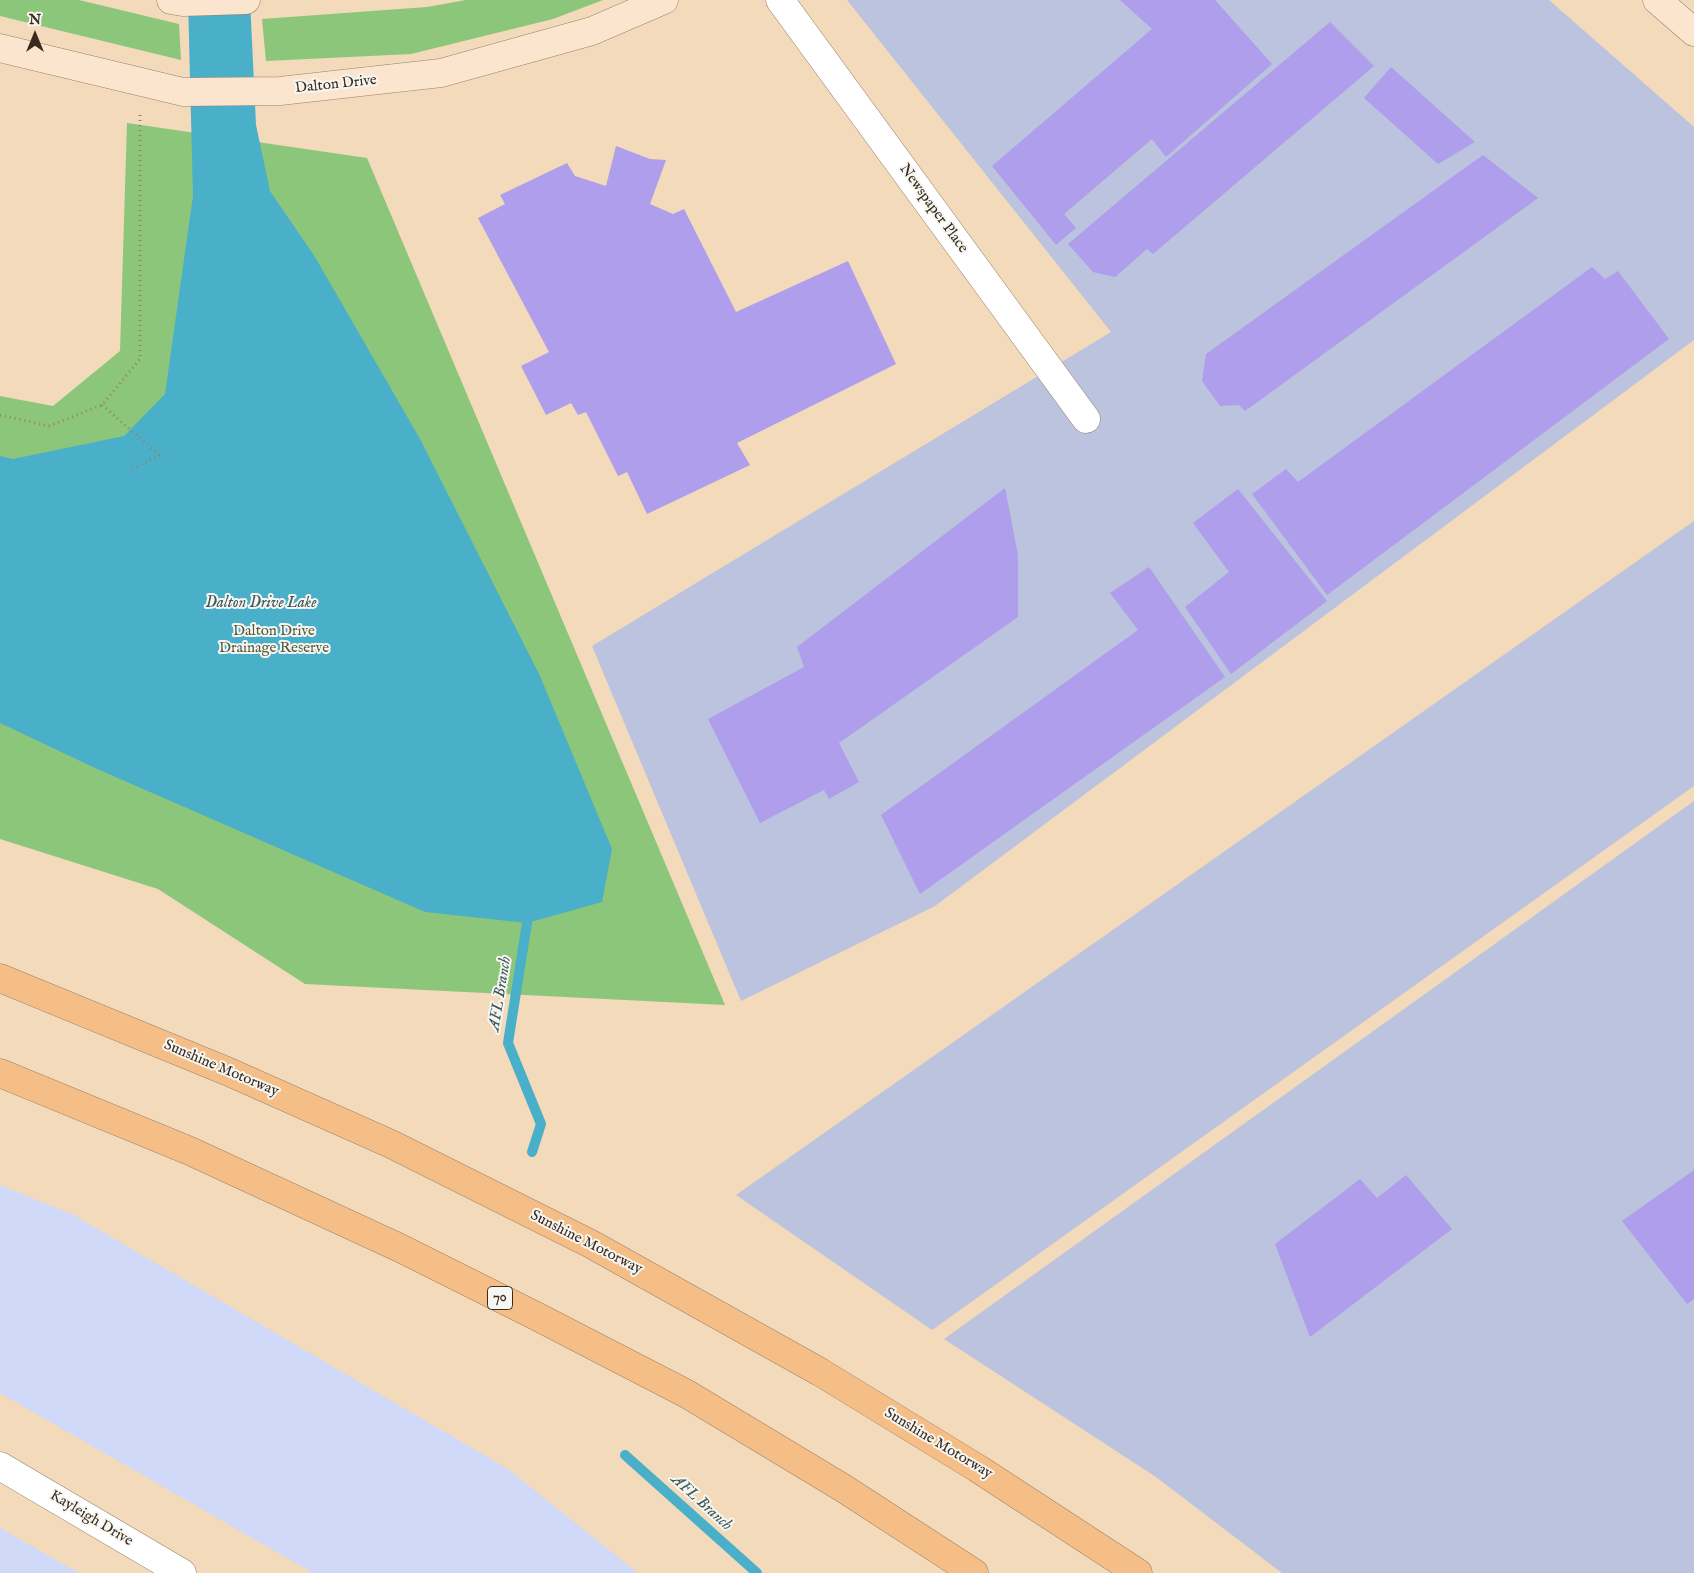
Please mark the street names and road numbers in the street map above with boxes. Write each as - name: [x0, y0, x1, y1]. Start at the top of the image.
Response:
- street label: Dalton Drive: [294, 72, 378, 98]
- street label: Newspaper Place: [895, 161, 971, 257]
- street label: Sunshine Motorway: [161, 1037, 281, 1101]
- street label: Sunshine Motorway: [527, 1207, 645, 1279]
- road number: 70: [488, 1286, 512, 1310]
- street label: Sunshine Motorway: [881, 1405, 995, 1483]
- street label: Kayleigh Drive: [46, 1487, 136, 1551]

